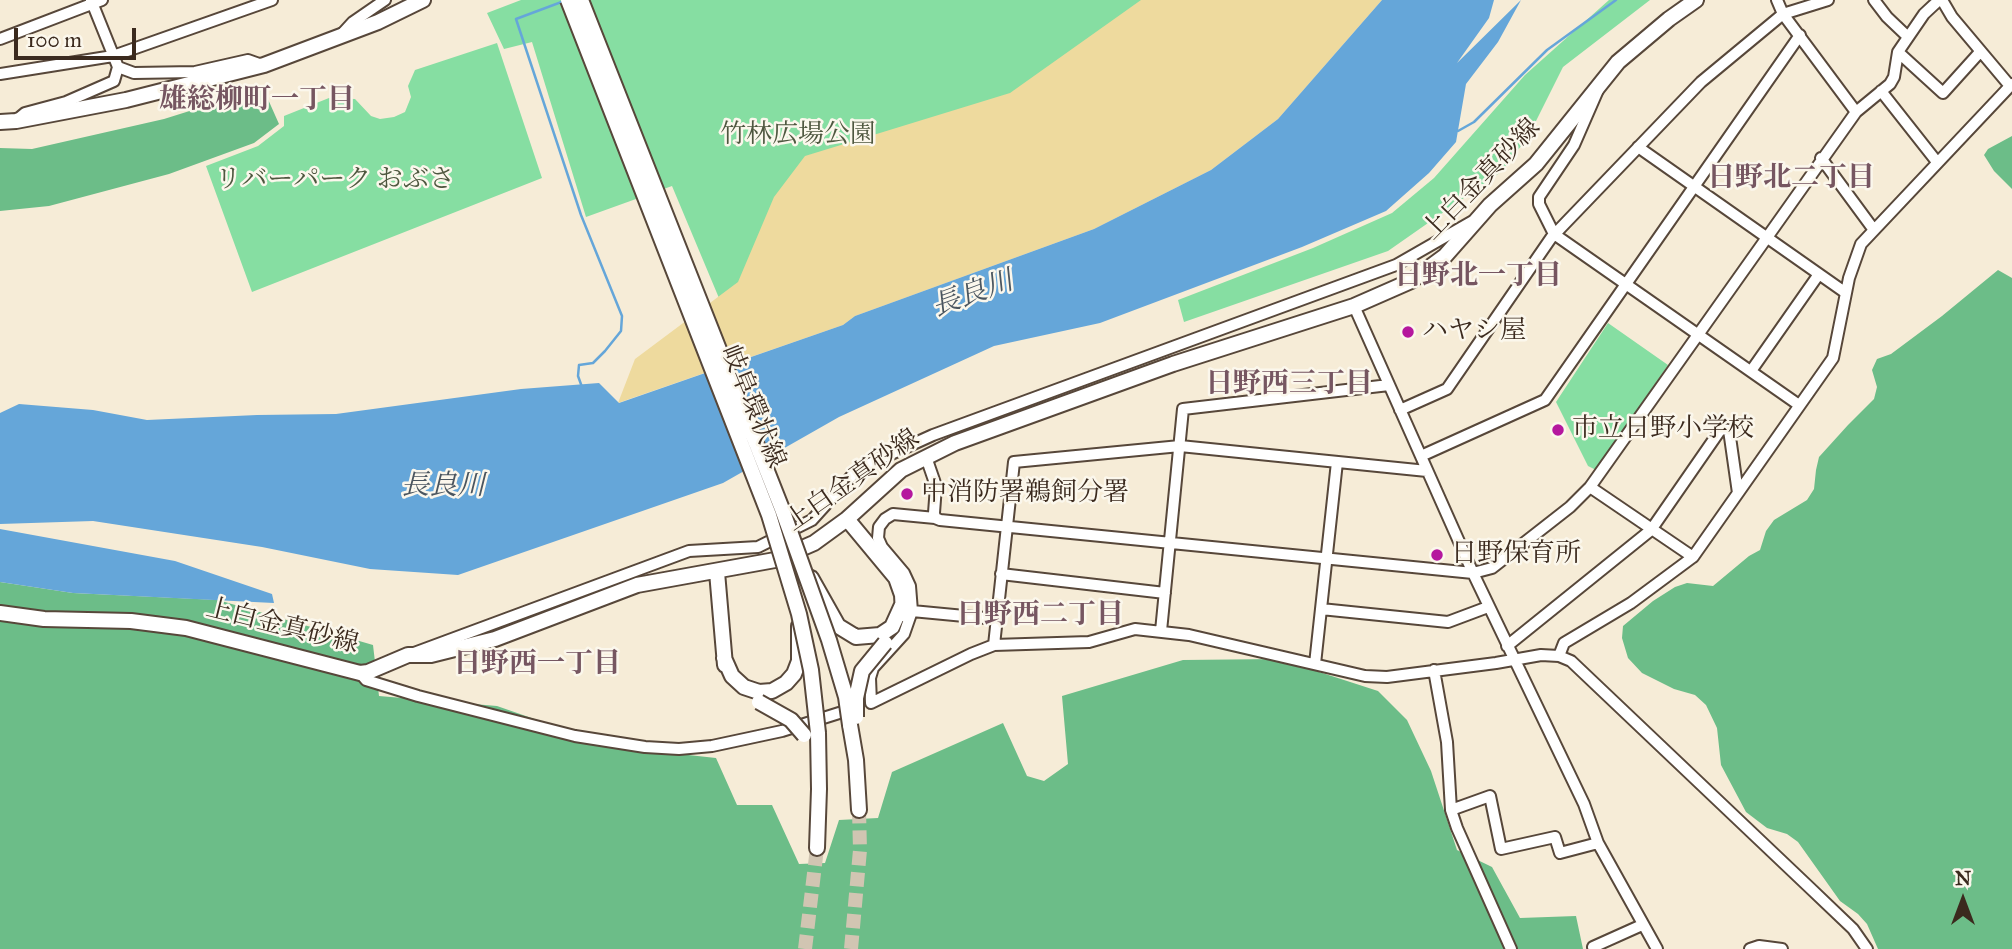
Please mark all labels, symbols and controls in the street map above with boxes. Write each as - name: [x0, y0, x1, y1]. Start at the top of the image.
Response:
- scale bar: [18, 14, 140, 58]
- text: 100 m: [27, 27, 82, 53]
- district label: 雄総柳町一丁目: [159, 84, 355, 118]
- street label: 上白金真砂線: [1417, 113, 1547, 247]
- park label: 竹林広場公園: [720, 120, 876, 152]
- district label: 日野北二丁目: [1707, 162, 1875, 196]
- park label: リバーパーク おぶさ: [215, 165, 455, 197]
- district label: 日野北一丁目: [1394, 260, 1562, 294]
- water label: 長良川: [928, 265, 1018, 325]
- place label: ハヤシ屋: [1422, 316, 1526, 348]
- marker: ハヤシ屋: [1400, 324, 1416, 340]
- street label: 岐阜環状線: [713, 341, 791, 473]
- district label: 日野西三丁目: [1205, 368, 1373, 402]
- place label: 市立日野小学校: [1572, 414, 1754, 446]
- marker: 市立日野小学校: [1550, 422, 1566, 438]
- street label: 上白金真砂線: [780, 423, 926, 539]
- water label: 長良川: [401, 470, 485, 504]
- place label: 中消防署鵜飼分署: [921, 478, 1129, 510]
- marker: 中消防署鵜飼分署: [899, 486, 915, 502]
- place label: 日野保育所: [1451, 539, 1581, 571]
- marker: 日野保育所: [1429, 547, 1445, 563]
- street label: 上白金真砂線: [203, 593, 361, 661]
- district label: 日野西二丁目: [956, 599, 1124, 633]
- district label: 日野西一丁目: [453, 648, 621, 682]
- north arrow: [1928, 865, 1998, 935]
- text: N: [1955, 867, 1971, 890]

